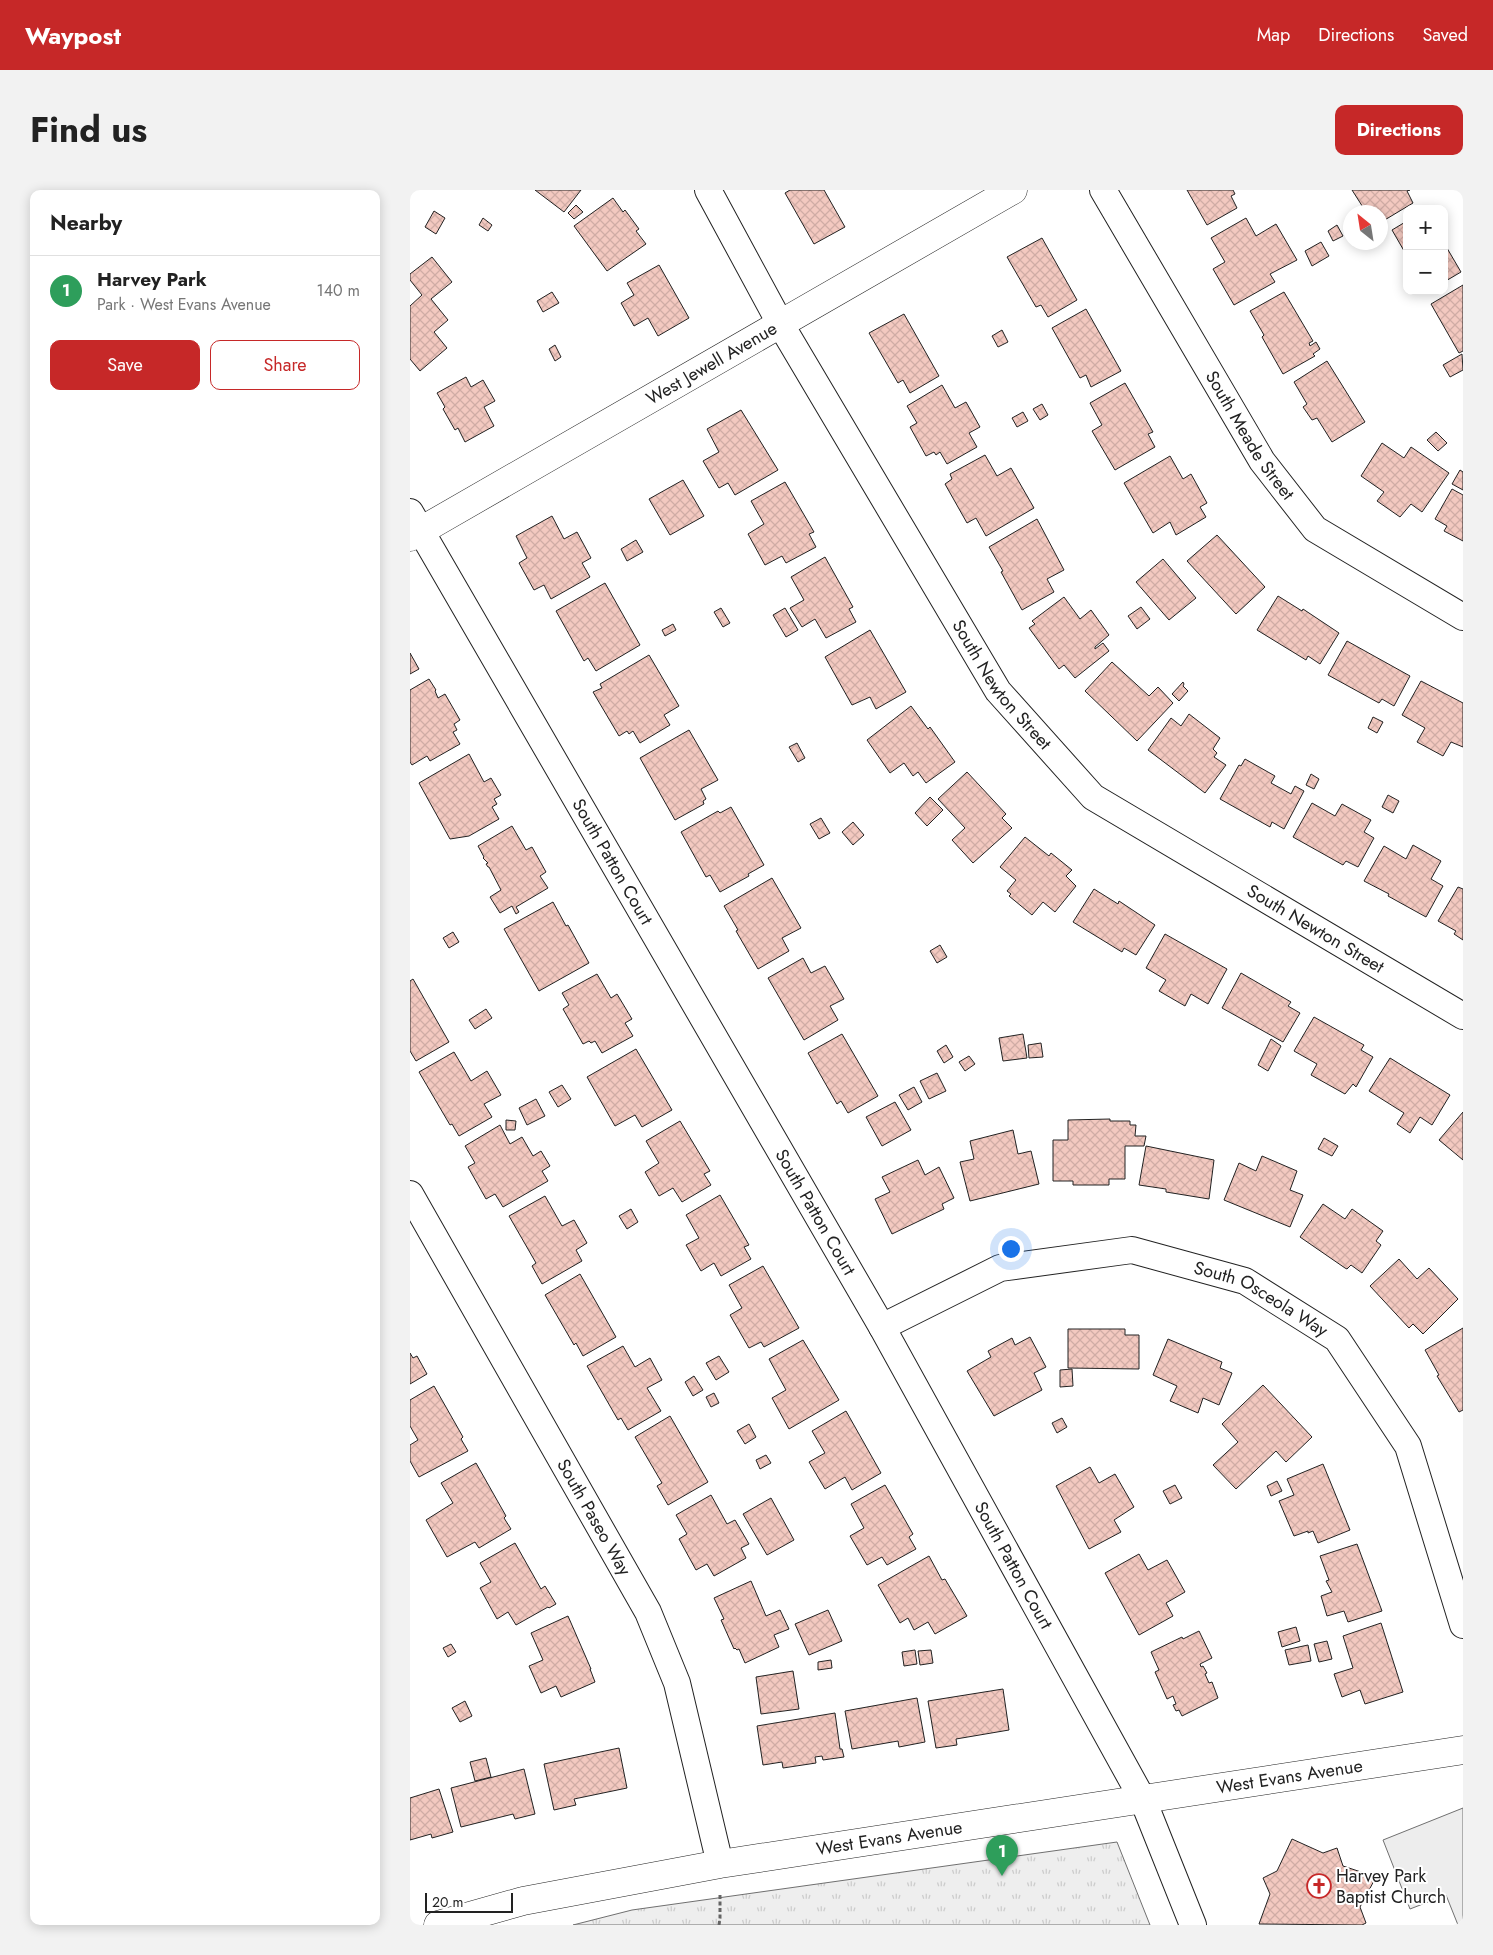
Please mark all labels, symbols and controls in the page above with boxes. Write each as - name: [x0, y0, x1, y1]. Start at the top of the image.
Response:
- text: Waypost: [25, 18, 121, 53]
- text: Map: [1257, 22, 1290, 48]
- text: Directions: [1318, 22, 1394, 48]
- text: Saved: [1422, 22, 1468, 48]
- text: Find us: [30, 105, 147, 155]
- button: Directions: [1335, 105, 1463, 155]
- north arrow: [1343, 205, 1388, 250]
- map controls: [1403, 205, 1448, 295]
- button: +: [1403, 205, 1448, 250]
- text: Nearby: [50, 208, 122, 238]
- button: −: [1403, 250, 1448, 295]
- text: Harvey Park: [97, 266, 207, 293]
- text: 1: [62, 279, 70, 302]
- text: 140 m: [317, 279, 360, 302]
- text: Park · West Evans Avenue: [97, 293, 271, 316]
- street label: West Jewell Avenue: [641, 315, 782, 411]
- button: Save: [50, 340, 200, 390]
- button: Share: [210, 340, 360, 390]
- street label: South Meade Street: [1199, 366, 1301, 506]
- street label: South Newton Street: [946, 615, 1058, 756]
- street label: South Patton Court: [566, 794, 660, 930]
- street label: South Newton Street: [1242, 878, 1390, 980]
- street label: South Patton Court: [769, 1144, 863, 1281]
- your location: [998, 1236, 1024, 1262]
- street label: South Osceola Way: [1191, 1255, 1333, 1343]
- street label: South Paseo Way: [550, 1454, 638, 1581]
- street label: South Patton Court: [968, 1497, 1059, 1634]
- street label: West Evans Avenue: [1215, 1753, 1364, 1801]
- street label: West Evans Avenue: [814, 1814, 964, 1862]
- pin: 1: [986, 1835, 1018, 1876]
- place label: Harvey Park Baptist Church: [1336, 1863, 1446, 1910]
- church icon: Harvey Park Baptist Church: [1306, 1873, 1332, 1899]
- scale bar: [425, 1890, 512, 1913]
- text: 20 m: [432, 1892, 464, 1912]

